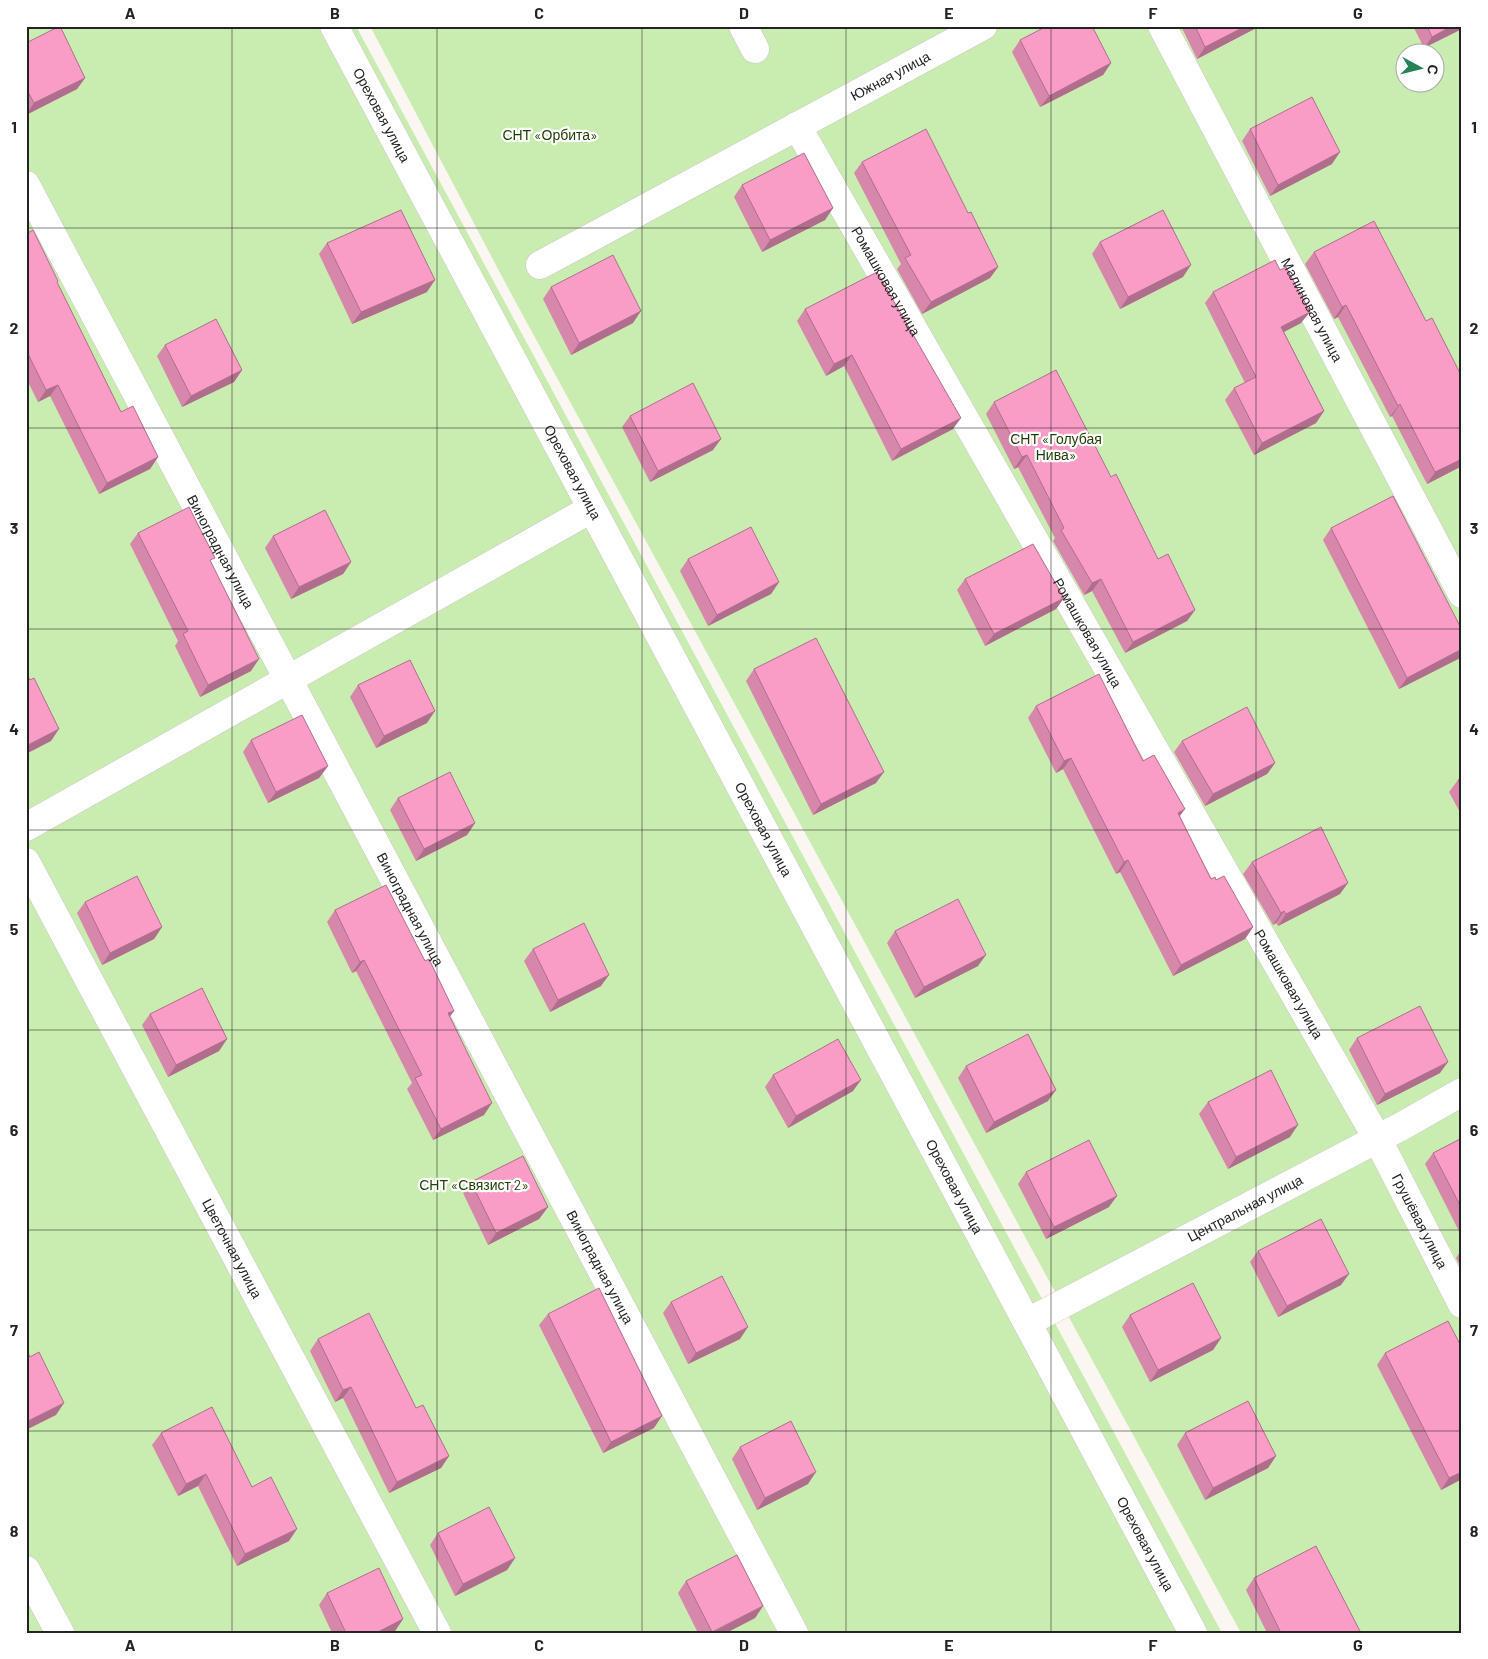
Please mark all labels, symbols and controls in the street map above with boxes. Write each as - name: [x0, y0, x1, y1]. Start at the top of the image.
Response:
- text: A: [125, 3, 136, 22]
- text: B: [330, 3, 340, 22]
- text: C: [534, 3, 544, 22]
- text: D: [739, 3, 749, 22]
- text: E: [944, 3, 954, 22]
- text: F: [1149, 3, 1158, 22]
- text: G: [1353, 3, 1363, 22]
- north arrow: [1396, 42, 1446, 92]
- street label: Южная улица: [847, 47, 933, 104]
- text: С: [1424, 64, 1442, 76]
- street label: Ореховая улица: [350, 65, 414, 165]
- text: 1: [11, 117, 17, 136]
- text: 1: [1471, 117, 1477, 136]
- park label: СНТ «Орбита»: [502, 126, 598, 143]
- street label: Ромашковая улица: [848, 223, 925, 339]
- street label: Малиновая улица: [1278, 255, 1347, 365]
- text: 2: [10, 318, 19, 337]
- text: 2: [1470, 318, 1479, 337]
- street label: Ореховая улица: [541, 422, 605, 522]
- park label: СНТ «Голубая Нива»: [1010, 430, 1102, 463]
- street label: Виноградная улица: [184, 492, 258, 611]
- text: 3: [10, 518, 18, 537]
- text: 3: [1470, 518, 1478, 537]
- street label: Ромашковая улица: [1050, 575, 1126, 690]
- text: 4: [9, 719, 19, 738]
- text: 4: [1469, 719, 1479, 738]
- street label: Ореховая улица: [732, 779, 796, 880]
- street label: Виноградная улица: [374, 850, 448, 969]
- text: 5: [10, 919, 19, 938]
- text: 5: [1470, 919, 1479, 938]
- street label: Ромашковая улица: [1251, 926, 1327, 1042]
- text: 6: [10, 1120, 19, 1139]
- text: 6: [1470, 1120, 1479, 1139]
- street label: Ореховая улица: [923, 1136, 987, 1237]
- street label: Центральная улица: [1184, 1171, 1306, 1245]
- street label: Грушёвая улица: [1389, 1171, 1452, 1272]
- park label: СНТ «Связист 2»: [419, 1176, 529, 1193]
- street label: Цветочная улица: [199, 1196, 266, 1301]
- street label: Виноградная улица: [563, 1207, 638, 1327]
- text: 7: [10, 1320, 18, 1339]
- text: 7: [1470, 1320, 1478, 1339]
- street label: Ореховая улица: [1114, 1493, 1178, 1594]
- text: 8: [10, 1521, 19, 1540]
- text: 8: [1470, 1521, 1479, 1540]
- text: A: [125, 1635, 136, 1654]
- text: B: [330, 1635, 340, 1654]
- text: C: [534, 1635, 544, 1654]
- text: D: [739, 1635, 749, 1654]
- text: E: [944, 1635, 954, 1654]
- text: F: [1149, 1635, 1158, 1654]
- text: G: [1353, 1635, 1363, 1654]

